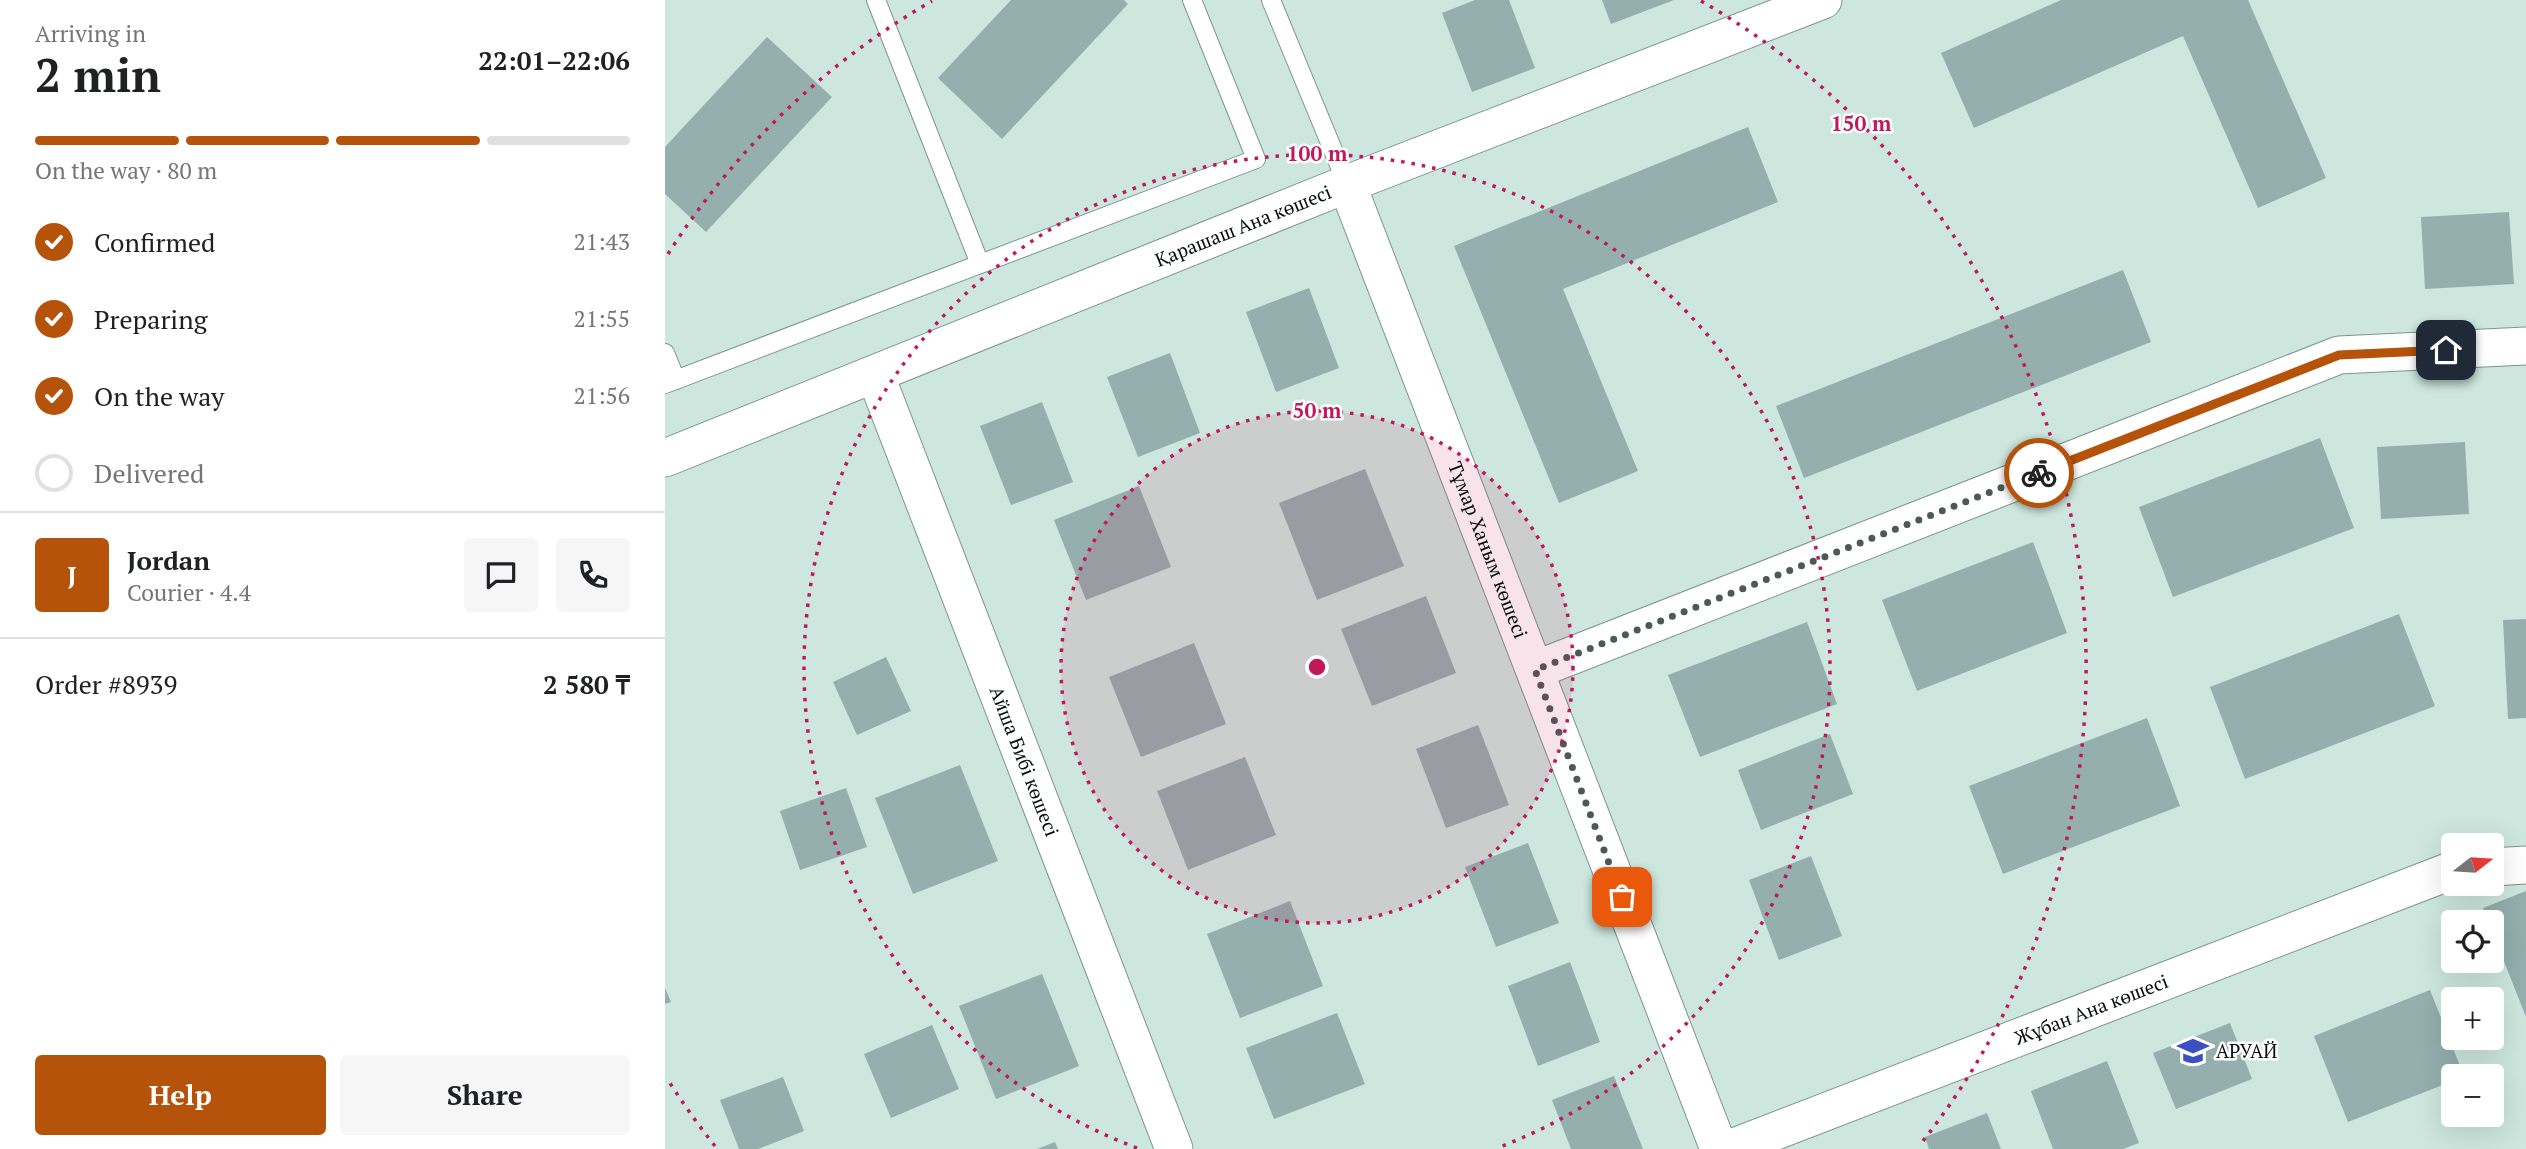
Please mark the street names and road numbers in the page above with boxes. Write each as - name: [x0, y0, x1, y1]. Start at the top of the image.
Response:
- street label: Қарашаш Ана көшесі: [1151, 179, 1335, 272]
- street label: Тұмар Ханым көшесі: [1443, 458, 1534, 642]
- street label: Айша Бибі көшесі: [985, 682, 1065, 840]
- street label: Жұбан Ана көшесі: [2010, 968, 2171, 1050]

